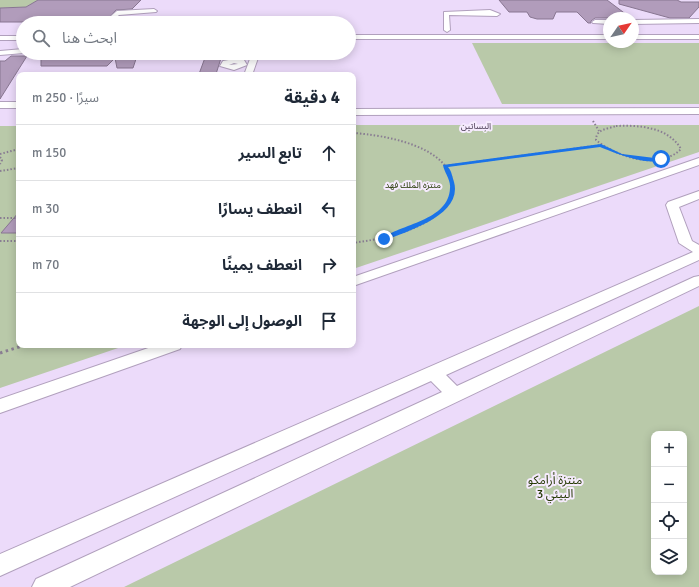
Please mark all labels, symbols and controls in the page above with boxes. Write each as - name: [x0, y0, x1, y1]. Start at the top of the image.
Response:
- north arrow: [603, 12, 639, 48]
- search box: [16, 16, 356, 60]
- icon: search: [30, 27, 52, 49]
- text: ابحث هنا: [62, 29, 117, 47]
- text: 4 دقيقة: [284, 87, 340, 108]
- text: سيرًا · 250 m: [32, 90, 99, 106]
- district label: البساتين: [461, 121, 491, 132]
- icon: ahead: [318, 142, 340, 164]
- text: تابع السير: [239, 144, 302, 162]
- text: 150 m: [32, 145, 66, 161]
- route start: [652, 150, 670, 168]
- park label: منتزه الملك فهد: [385, 180, 441, 191]
- icon: left: [318, 198, 340, 220]
- text: انعطف يسارًا: [218, 200, 302, 218]
- text: 30 m: [32, 201, 59, 217]
- route end: [375, 230, 393, 248]
- icon: right: [318, 254, 340, 276]
- text: انعطف يمينًا: [222, 256, 302, 274]
- text: 70 m: [32, 257, 59, 273]
- icon: arrive: [318, 310, 340, 332]
- text: الوصول إلى الوجهة: [182, 312, 302, 330]
- map controls: [651, 431, 687, 575]
- button: +: [651, 431, 687, 467]
- button: −: [651, 467, 687, 503]
- park label: منتزة أرامكو البيئي 3: [528, 472, 582, 504]
- button: locate: [651, 503, 687, 539]
- button: layers: [651, 539, 687, 575]

